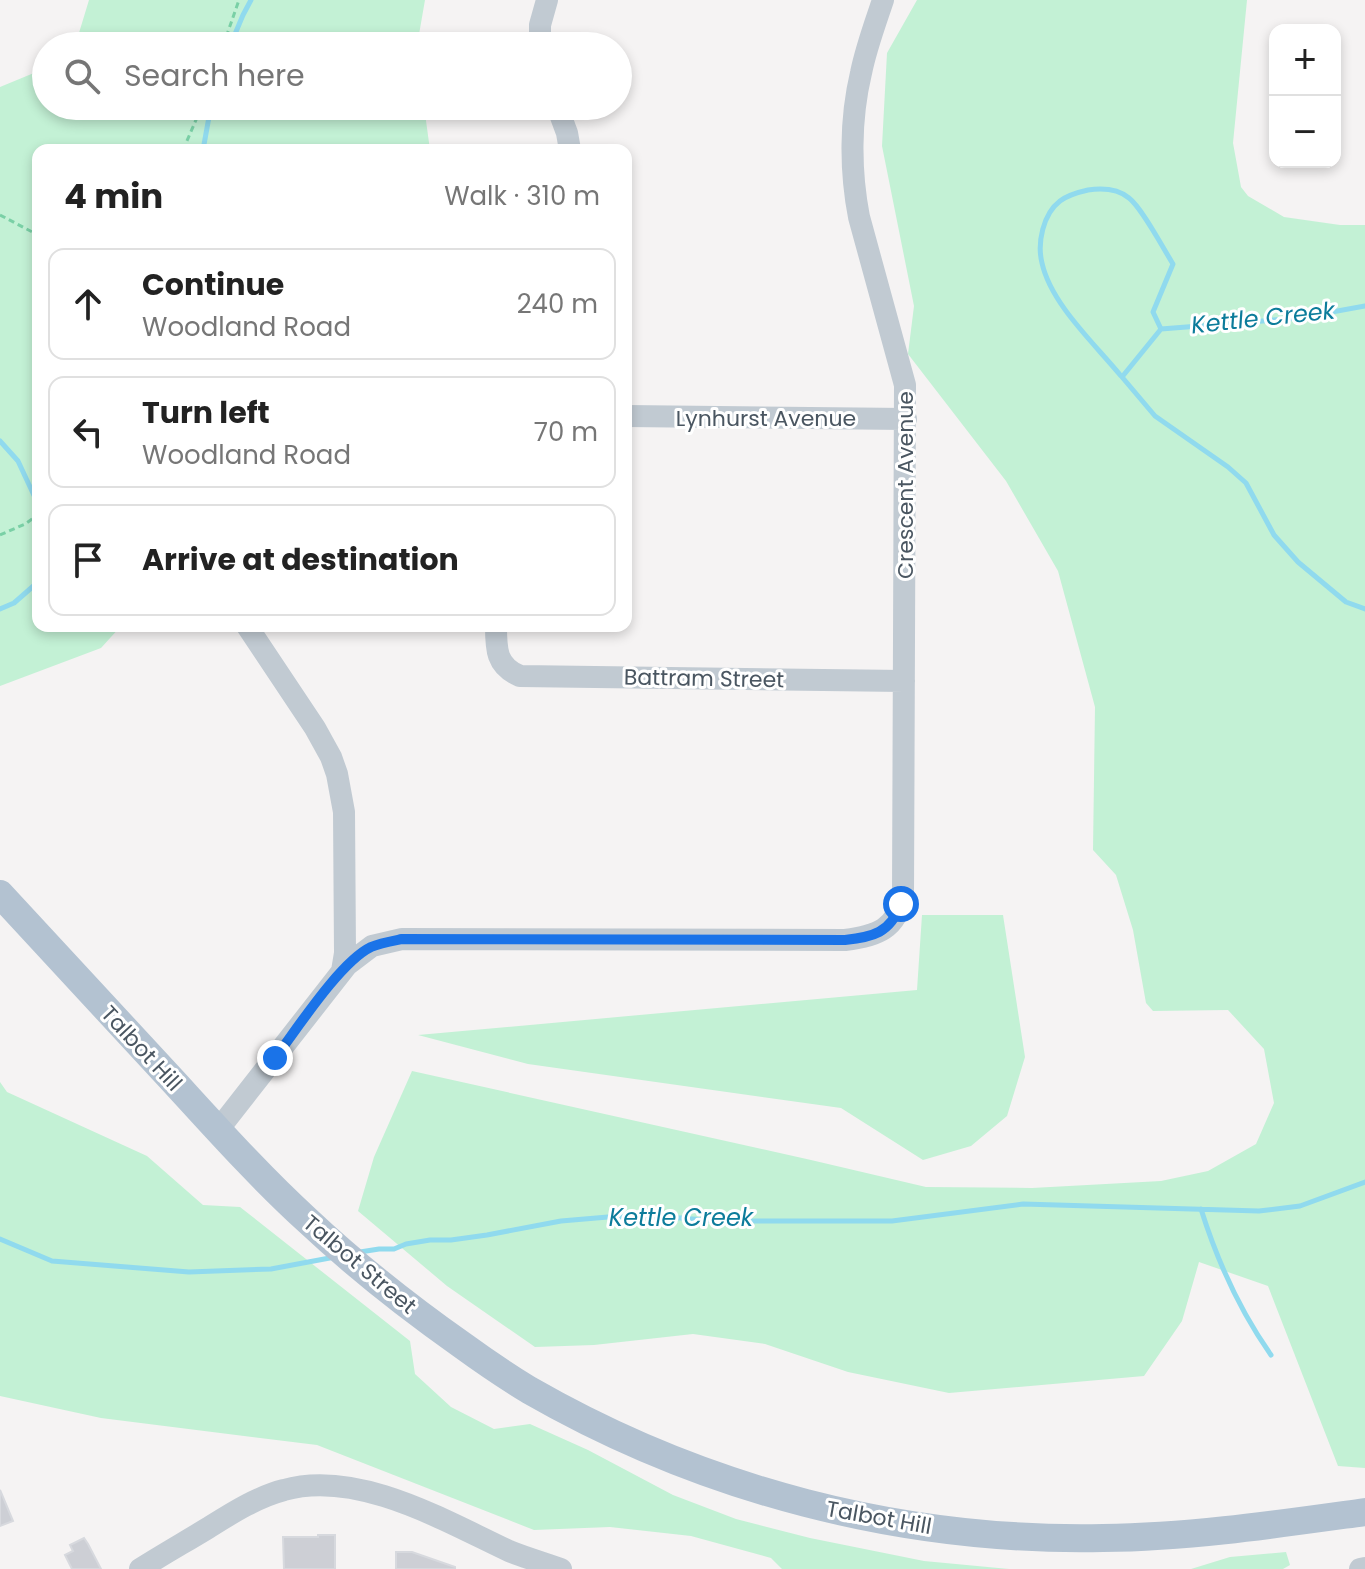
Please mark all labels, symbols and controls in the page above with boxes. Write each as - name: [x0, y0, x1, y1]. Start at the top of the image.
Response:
- map controls: [1269, 24, 1341, 168]
- button: +: [1269, 24, 1341, 96]
- search box: [32, 32, 632, 120]
- icon: search: [60, 54, 104, 98]
- text: Search here: [124, 54, 305, 97]
- button: −: [1269, 96, 1341, 168]
- text: 4 min: [64, 172, 163, 220]
- text: Walk · 310 m: [444, 178, 600, 214]
- text: Continue: [142, 263, 284, 306]
- icon: ahead: [66, 282, 110, 326]
- text: 240 m: [517, 286, 598, 322]
- water label: Kettle Creek: [1189, 293, 1338, 341]
- text: Woodland Road: [142, 309, 351, 345]
- text: Turn left: [142, 391, 270, 434]
- street label: Crescent Avenue: [890, 391, 921, 579]
- street label: Lynhurst Avenue: [676, 403, 856, 434]
- icon: left: [66, 410, 110, 454]
- text: 70 m: [534, 414, 598, 450]
- text: Woodland Road: [142, 437, 351, 473]
- icon: arrive: [66, 538, 110, 582]
- text: Arrive at destination: [142, 538, 459, 581]
- street label: Battram Street: [624, 662, 784, 695]
- route start: [883, 886, 919, 922]
- street label: Talbot Hill: [94, 999, 189, 1098]
- route end: [257, 1040, 293, 1076]
- water label: Kettle Creek: [609, 1201, 755, 1234]
- street label: Talbot Street: [296, 1208, 423, 1321]
- street label: Talbot Hill: [824, 1493, 934, 1542]

